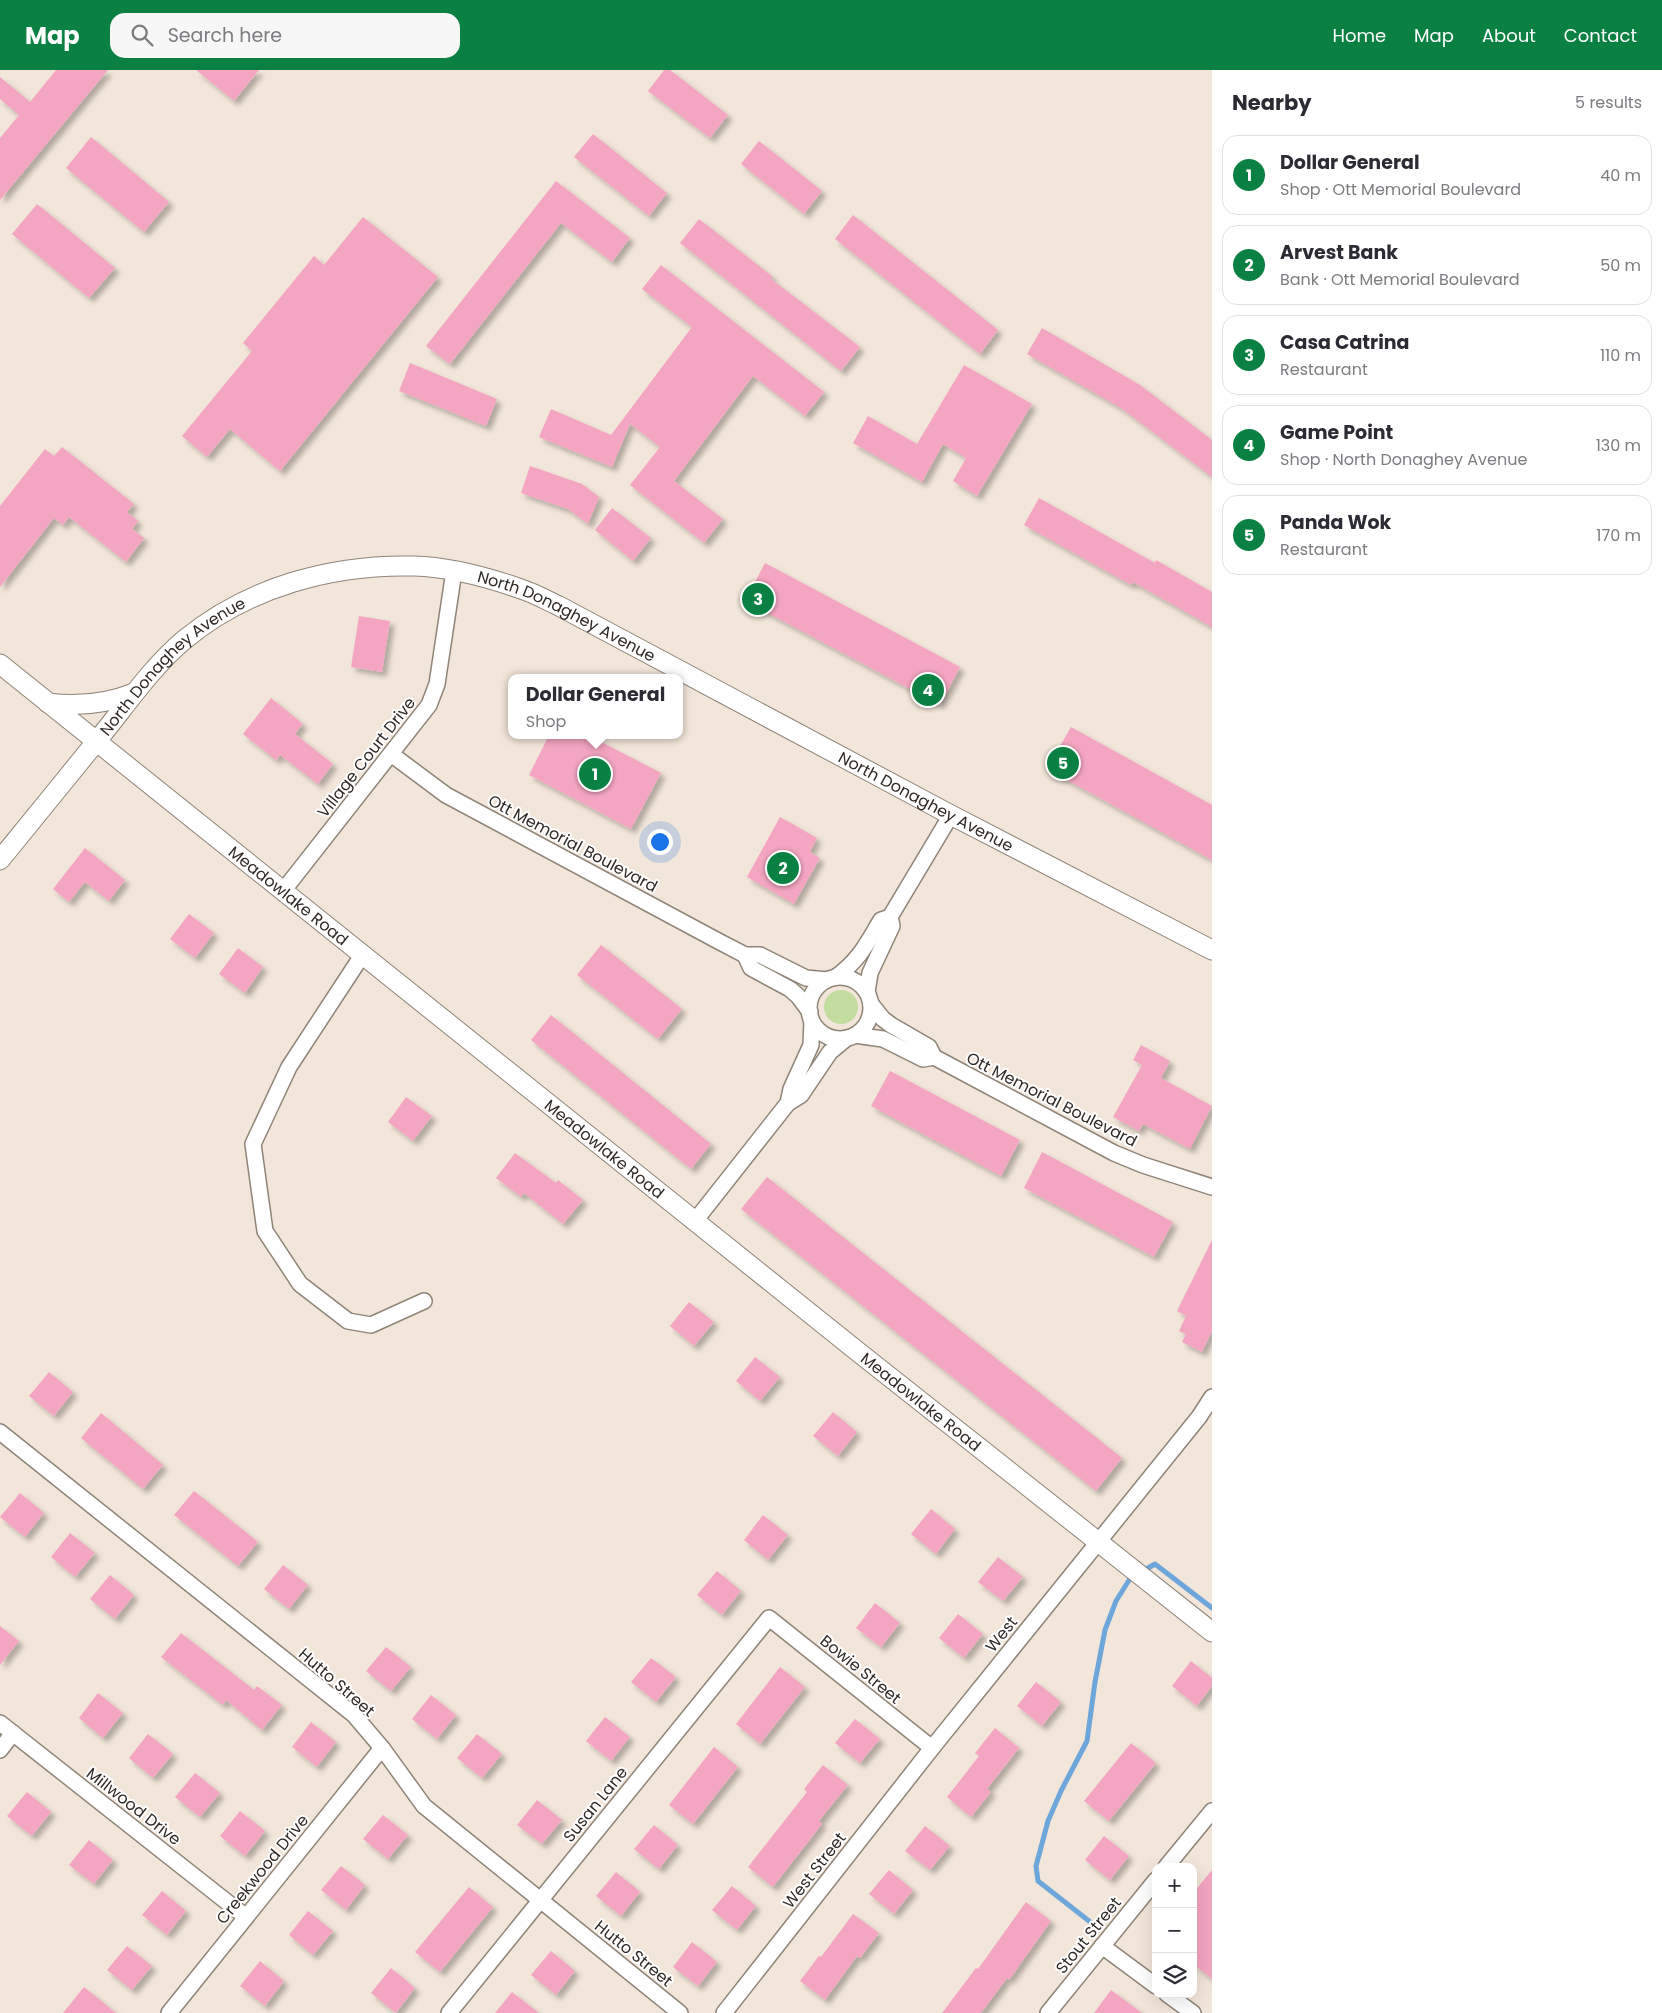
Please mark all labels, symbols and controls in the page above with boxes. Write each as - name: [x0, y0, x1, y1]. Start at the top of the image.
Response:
- search box: [110, 13, 460, 58]
- text: Map: [25, 19, 80, 52]
- icon: search: [128, 21, 156, 49]
- text: Search here: [168, 22, 282, 49]
- text: Home: [1332, 23, 1386, 48]
- text: Map: [1414, 23, 1454, 48]
- text: About: [1482, 23, 1536, 48]
- text: Contact: [1564, 23, 1637, 48]
- text: Nearby: [1232, 88, 1312, 117]
- text: 5 results: [1575, 91, 1642, 114]
- text: Dollar General: [1280, 149, 1420, 176]
- text: 1: [1246, 164, 1252, 187]
- text: 40 m: [1600, 164, 1641, 187]
- text: Shop · Ott Memorial Boulevard: [1280, 178, 1521, 201]
- text: Arvest Bank: [1280, 239, 1398, 266]
- text: 2: [1244, 254, 1254, 277]
- text: 50 m: [1600, 254, 1641, 277]
- text: Bank · Ott Memorial Boulevard: [1280, 268, 1520, 291]
- text: Casa Catrina: [1280, 329, 1409, 356]
- text: 3: [1244, 344, 1254, 367]
- text: 110 m: [1600, 344, 1641, 367]
- text: Restaurant: [1280, 358, 1368, 381]
- text: Game Point: [1280, 419, 1393, 446]
- text: 4: [1244, 434, 1254, 457]
- text: 130 m: [1596, 434, 1641, 457]
- text: Shop · North Donaghey Avenue: [1280, 448, 1527, 471]
- text: Panda Wok: [1280, 509, 1391, 536]
- text: 5: [1244, 524, 1254, 547]
- text: 170 m: [1596, 524, 1641, 547]
- text: Restaurant: [1280, 538, 1368, 561]
- street label: North Donaghey Avenue: [475, 565, 660, 668]
- pin: 3: [742, 580, 774, 618]
- street label: North Donaghey Avenue: [95, 592, 249, 741]
- pin: 4: [912, 671, 944, 709]
- popup: [508, 674, 683, 739]
- text: Dollar General: [526, 681, 665, 708]
- street label: Village Court Drive: [312, 692, 421, 822]
- text: Shop: [526, 710, 566, 733]
- pin: 5: [1047, 744, 1079, 782]
- street label: North Donaghey Avenue: [834, 746, 1017, 857]
- pin: 1: [579, 755, 611, 793]
- street label: Ott Memorial Boulevard: [484, 789, 661, 898]
- your location: [647, 829, 673, 855]
- street label: Meadowlake Road: [224, 841, 353, 951]
- pin: 2: [767, 849, 799, 887]
- street label: Ott Memorial Boulevard: [963, 1046, 1141, 1152]
- street label: Meadowlake Road: [540, 1094, 669, 1204]
- street label: Meadowlake Road: [856, 1347, 986, 1457]
- street label: West: [980, 1612, 1023, 1657]
- street label: Bowie Street: [815, 1630, 906, 1709]
- street label: Hutto Street: [294, 1643, 380, 1722]
- street label: Millwood Drive: [82, 1762, 186, 1851]
- street label: Susan Lane: [558, 1762, 633, 1847]
- street label: Creekwood Drive: [211, 1809, 314, 1929]
- street label: West Street: [777, 1827, 852, 1913]
- map controls: [1152, 1863, 1197, 1998]
- button: +: [1152, 1863, 1197, 1908]
- street label: Stout Street: [1050, 1892, 1127, 1979]
- button: −: [1152, 1908, 1197, 1953]
- street label: Hutto Street: [590, 1915, 678, 1992]
- button: layers: [1152, 1953, 1197, 1998]

